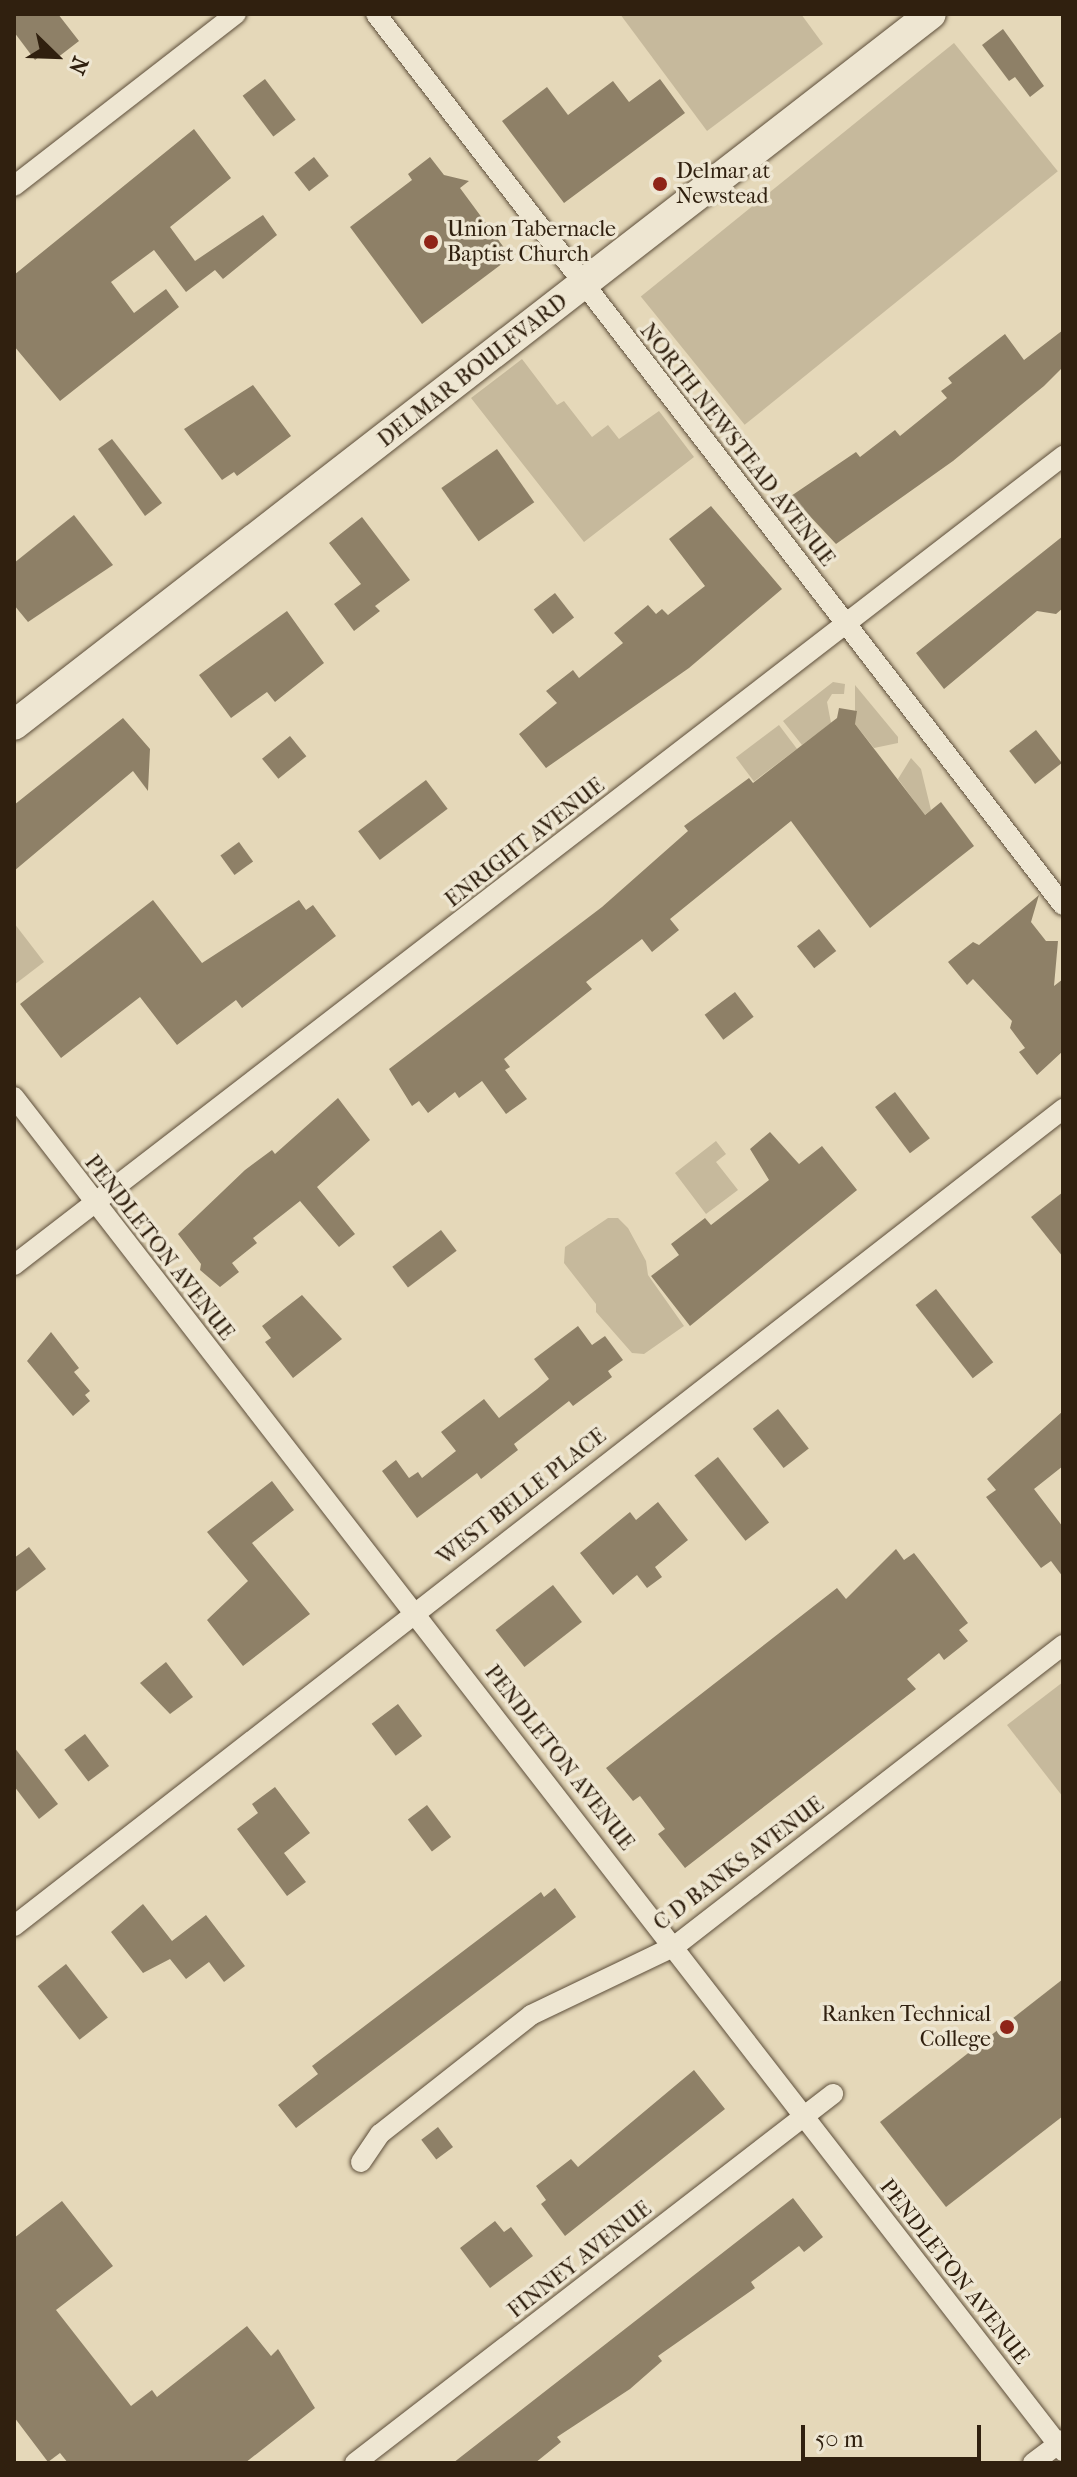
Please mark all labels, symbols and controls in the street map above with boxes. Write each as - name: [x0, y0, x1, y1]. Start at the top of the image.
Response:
- north arrow: [16, 16, 96, 96]
- text: N: [63, 53, 93, 78]
- place label: Delmar at Newstead: [676, 158, 770, 210]
- marker: Delmar at Newstead: [651, 175, 669, 193]
- place label: Union Tabernacle Baptist Church: [447, 216, 616, 268]
- marker: Union Tabernacle Baptist Church: [422, 233, 440, 251]
- street label: DELMAR BOULEVARD: [373, 289, 573, 453]
- street label: NORTH NEWSTEAD AVENUE: [634, 318, 840, 572]
- street label: ENRIGHT AVENUE: [440, 773, 610, 913]
- street label: PENDLETON AVENUE: [79, 1150, 239, 1346]
- street label: WEST BELLE PLACE: [432, 1423, 612, 1571]
- street label: PENDLETON AVENUE: [479, 1660, 639, 1856]
- street label: C D BANKS AVENUE: [649, 1791, 829, 1937]
- place label: Ranken Technical College: [821, 2001, 991, 2052]
- marker: Ranken Technical College: [998, 2018, 1016, 2036]
- street label: PENDLETON AVENUE: [874, 2174, 1034, 2370]
- street label: FINNEY AVENUE: [503, 2196, 657, 2324]
- scale bar: [805, 2409, 985, 2459]
- text: 50 m: [815, 2425, 864, 2453]

